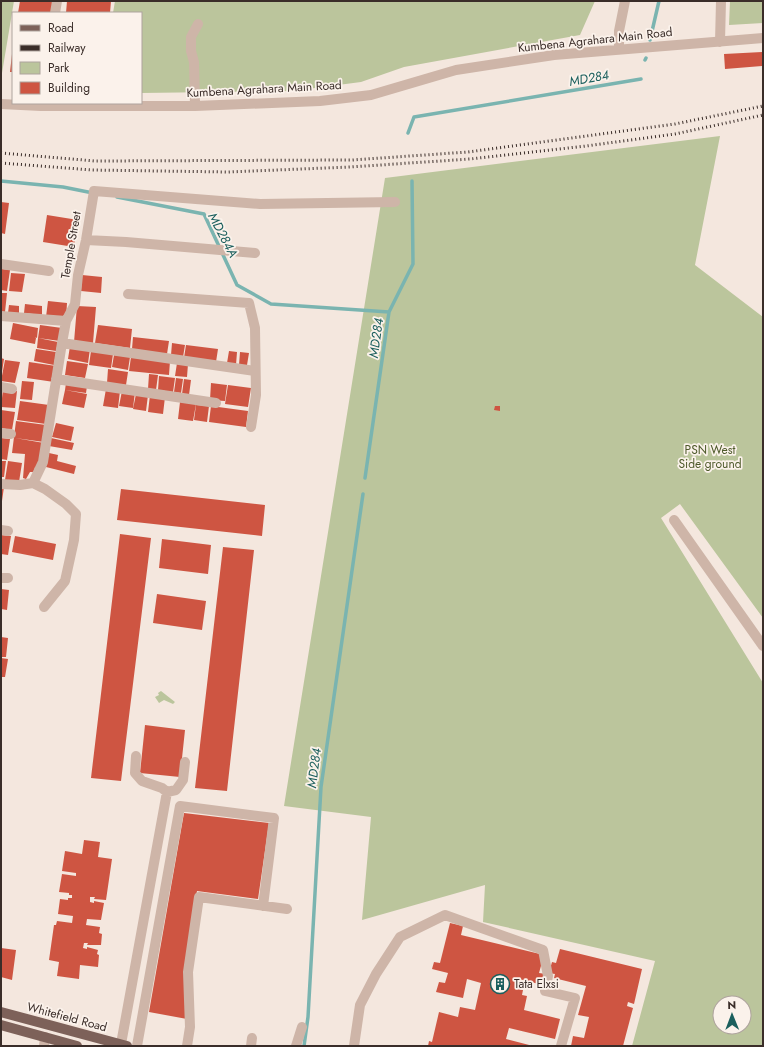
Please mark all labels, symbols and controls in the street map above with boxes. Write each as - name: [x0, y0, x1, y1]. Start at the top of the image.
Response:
- legend: [12, 12, 142, 104]
- text: Road: [48, 19, 74, 37]
- street label: Kumbena Agrahara Main Road: [517, 23, 673, 57]
- text: Railway: [48, 39, 86, 57]
- text: Park: [48, 59, 70, 77]
- water label: MD284: [568, 65, 611, 91]
- street label: Kumbena Agrahara Main Road: [186, 76, 342, 102]
- text: Building: [48, 79, 90, 97]
- water label: MD284A: [203, 209, 243, 261]
- street label: Temple Street: [56, 210, 86, 280]
- water label: MD284: [364, 316, 388, 359]
- park label: PSN West Side ground: [678, 441, 742, 473]
- water label: MD284: [302, 746, 326, 789]
- building icon: Tata Elxsi: [489, 973, 511, 995]
- place label: Tata Elxsi: [514, 975, 559, 993]
- north arrow: [712, 995, 752, 1035]
- text: N: [727, 997, 736, 1013]
- street label: Whitefield Road: [25, 998, 109, 1036]

